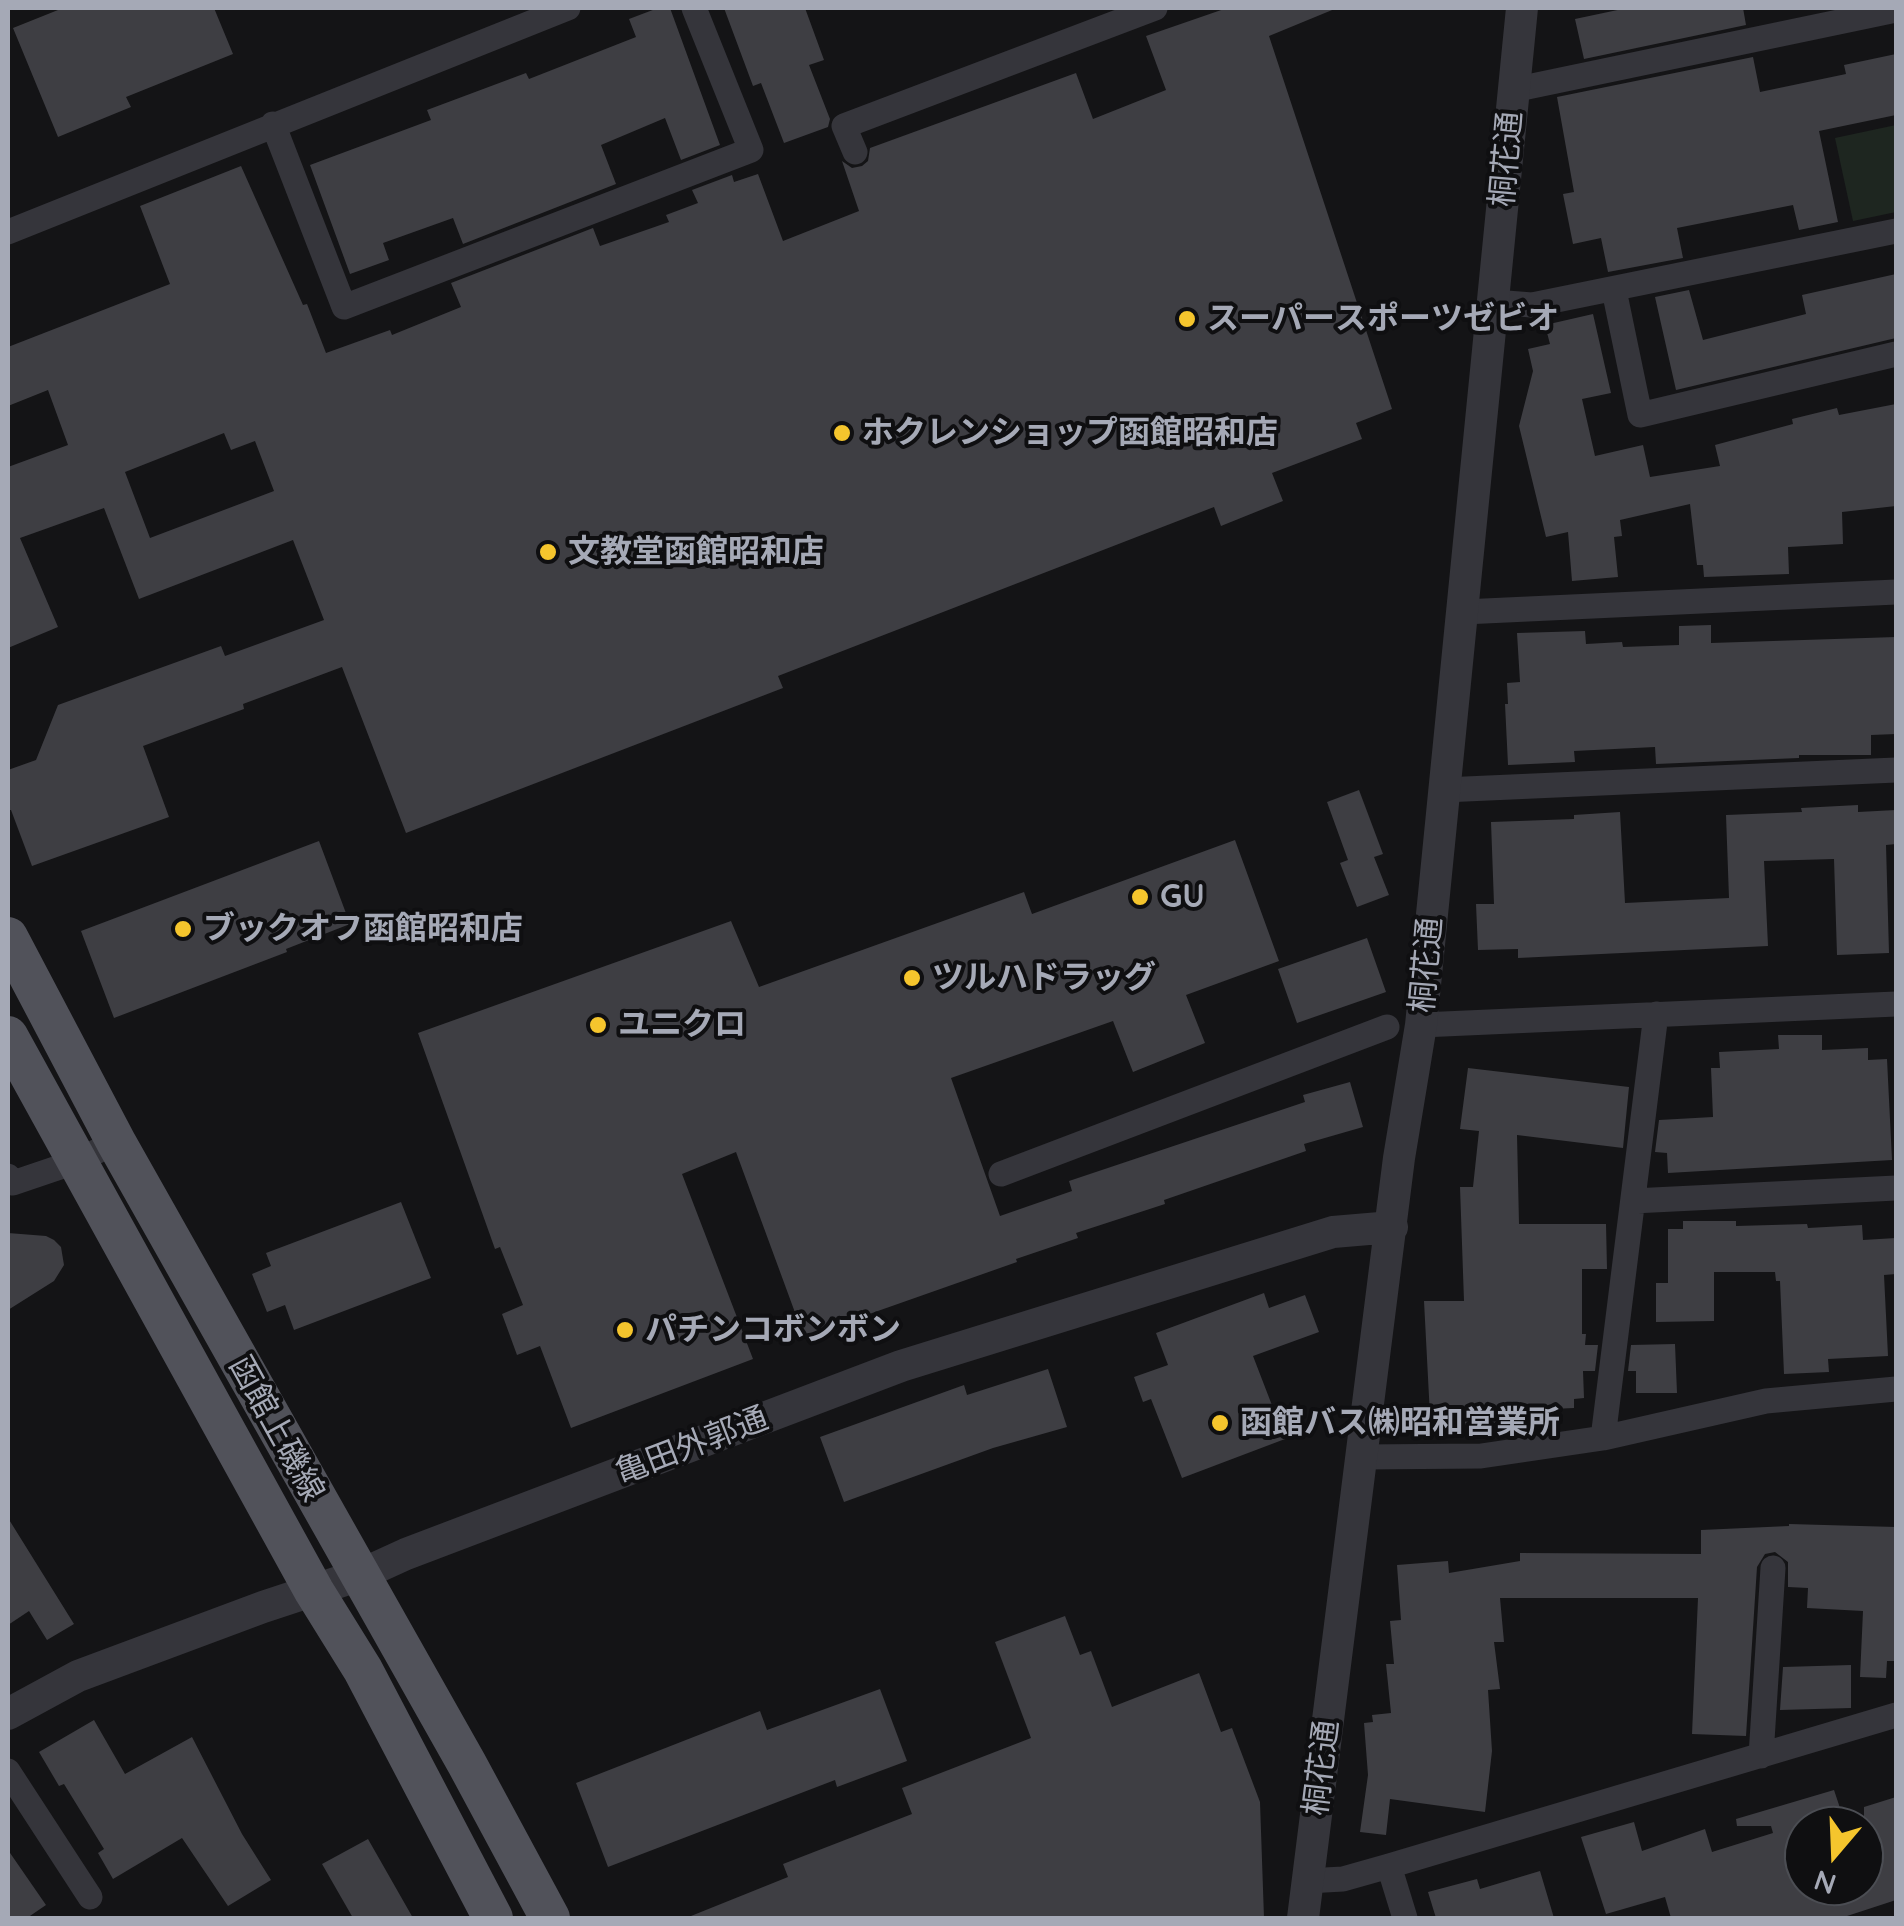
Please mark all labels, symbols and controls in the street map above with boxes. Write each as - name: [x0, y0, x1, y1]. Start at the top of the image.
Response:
- street label: 桐花通: [1484, 110, 1530, 208]
- place label: スーパースポーツゼビオ: [1207, 300, 1559, 338]
- marker: スーパースポーツゼビオ: [1176, 308, 1198, 330]
- place label: ホクレンショップ函館昭和店: [862, 414, 1278, 452]
- marker: ホクレンショップ函館昭和店: [831, 422, 853, 444]
- place label: 文教堂函館昭和店: [568, 533, 824, 571]
- marker: 文教堂函館昭和店: [537, 541, 559, 563]
- place label: GU: [1160, 878, 1205, 916]
- marker: GU: [1129, 886, 1151, 908]
- place label: ブックオフ函館昭和店: [203, 910, 523, 948]
- street label: 桐花通: [1404, 916, 1450, 1014]
- marker: ブックオフ函館昭和店: [172, 918, 194, 940]
- place label: ツルハドラッグ: [932, 959, 1156, 997]
- marker: ツルハドラッグ: [901, 967, 923, 989]
- place label: ユニクロ: [618, 1006, 746, 1044]
- marker: ユニクロ: [587, 1014, 609, 1036]
- place label: パチンコボンボン: [645, 1311, 901, 1349]
- marker: パチンコボンボン: [614, 1319, 636, 1341]
- street label: 函館上磯線: [220, 1350, 332, 1508]
- street label: 亀田外郭通: [610, 1399, 774, 1493]
- place label: 函館バス㈱昭和営業所: [1240, 1404, 1560, 1442]
- marker: 函館バス㈱昭和営業所: [1209, 1412, 1231, 1434]
- street label: 桐花通: [1297, 1718, 1347, 1818]
- north arrow: [1784, 1806, 1884, 1906]
- text: N: [1809, 1863, 1840, 1903]

